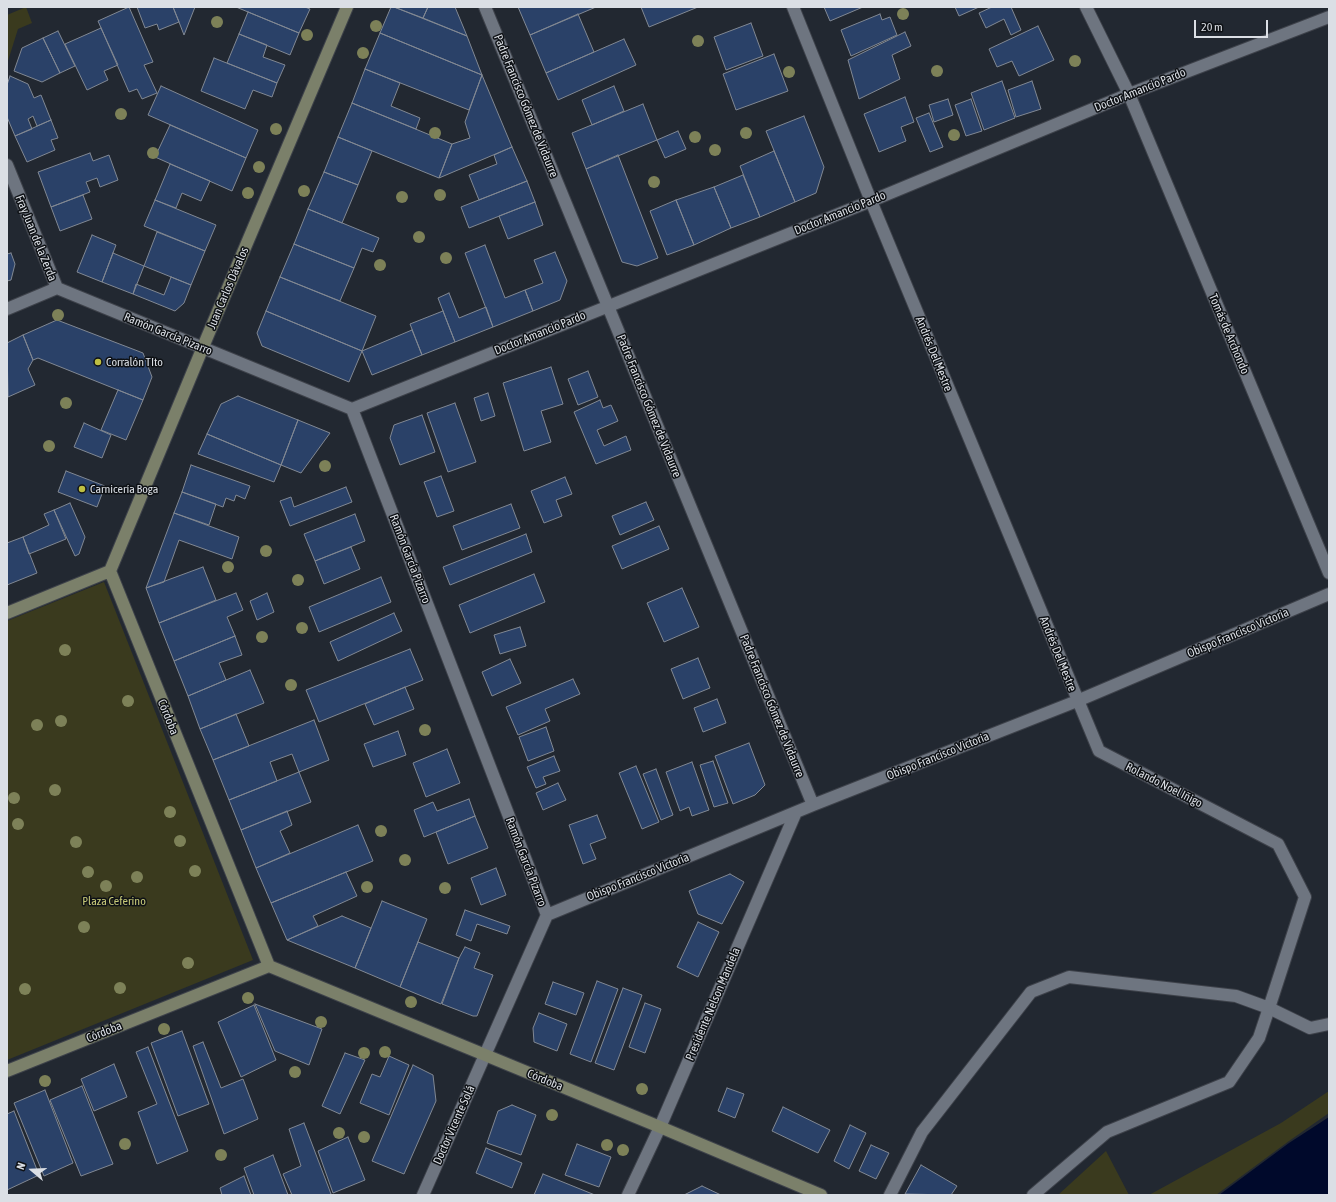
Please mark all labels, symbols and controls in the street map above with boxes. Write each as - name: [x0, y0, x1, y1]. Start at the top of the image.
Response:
- scale bar: [1196, 12, 1270, 38]
- text: 20 m: [1201, 20, 1223, 34]
- street label: Padre Francisco Gómez de Vidaurre: [491, 32, 561, 180]
- street label: Doctor Amancio Pardo: [1092, 65, 1188, 115]
- street label: Doctor Amancio Pardo: [792, 188, 888, 238]
- street label: Fray Juan de la Zerda: [12, 193, 60, 283]
- street label: Juan Carlos Dávalos: [204, 245, 252, 331]
- street label: Tomás de Archondo: [1206, 292, 1252, 376]
- street label: Doctor Amancio Pardo: [492, 308, 588, 358]
- street label: Ramón García Pizarro: [122, 310, 214, 358]
- street label: Andrés Del Mestre: [912, 314, 956, 394]
- street label: Padre Francisco Gómez de Vidaurre: [614, 332, 684, 480]
- place label: Corralón TIto: [106, 355, 163, 369]
- marker: Corralón TIto: [93, 357, 103, 367]
- place label: Carnicería Boga: [90, 482, 158, 496]
- marker: Carnicería Boga: [77, 484, 87, 494]
- street label: Ramón García Pizarro: [386, 512, 434, 606]
- street label: Obispo Francisco Victoria: [1185, 605, 1291, 661]
- street label: Andrés Del Mestre: [1036, 614, 1080, 694]
- street label: Padre Francisco Gómez de Vidaurre: [737, 632, 807, 780]
- street label: Córdoba: [154, 697, 182, 737]
- street label: Obispo Francisco Victoria: [885, 729, 991, 783]
- street label: Rolando Noel Iñigo: [1123, 759, 1205, 811]
- street label: Ramón García Pizarro: [502, 815, 550, 909]
- street label: Obispo Francisco Victoria: [585, 850, 691, 904]
- park label: Plaza Ceferino: [82, 894, 146, 908]
- street label: Presidente Nelson Mandela: [683, 945, 743, 1063]
- street label: Córdoba: [84, 1018, 124, 1046]
- street label: Córdoba: [525, 1066, 565, 1094]
- street label: Doctor Vicente Solá: [430, 1083, 478, 1167]
- north arrow: [12, 1150, 52, 1190]
- text: N: [14, 1161, 27, 1171]

